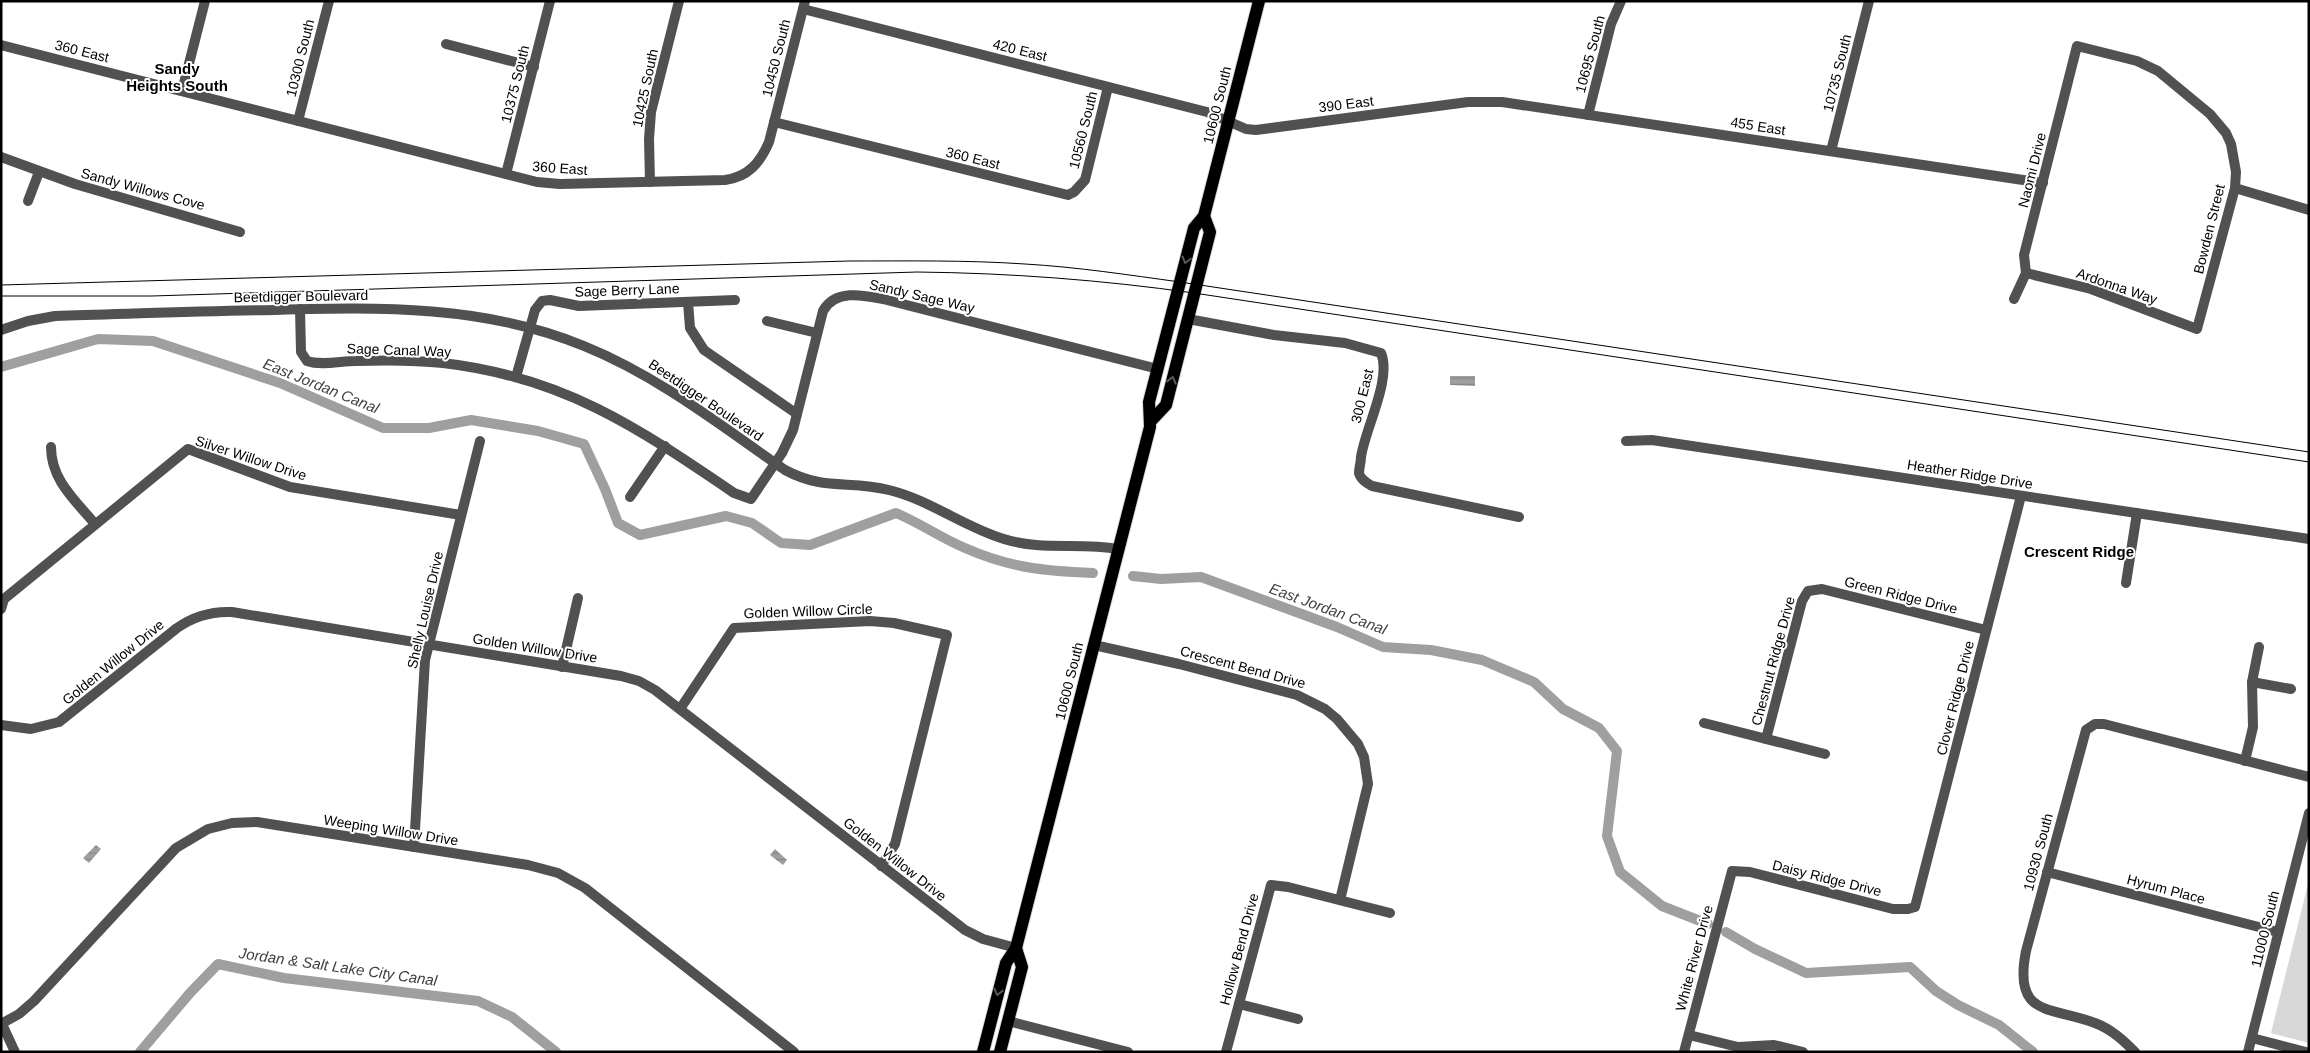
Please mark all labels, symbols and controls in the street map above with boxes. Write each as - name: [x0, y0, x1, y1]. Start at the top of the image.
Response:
- street label: 10695 South: [1572, 14, 1608, 94]
- street label: 10300 South: [283, 18, 317, 98]
- street label: 10450 South: [759, 18, 793, 98]
- street label: 10735 South: [1820, 33, 1854, 113]
- street label: 420 East: [991, 36, 1049, 64]
- street label: 360 East: [53, 37, 111, 65]
- street label: 10375 South: [498, 44, 532, 124]
- street label: 10425 South: [629, 48, 661, 128]
- district label: Sandy Heights South: [126, 60, 228, 94]
- street label: 10600 South: [1200, 65, 1234, 145]
- street label: 10560 South: [1066, 90, 1100, 170]
- street label: 390 East: [1318, 93, 1375, 115]
- street label: 455 East: [1729, 114, 1787, 138]
- street label: Naomi Drive: [2015, 130, 2049, 209]
- street label: 360 East: [944, 144, 1002, 172]
- street label: 360 East: [532, 158, 588, 178]
- street label: Sandy Willows Cove: [79, 165, 207, 213]
- street label: Bowden Street: [2190, 182, 2228, 275]
- one-way arrow: [1181, 256, 1192, 265]
- street label: Ardonna Way: [2075, 265, 2159, 307]
- street label: Sandy Sage Way: [868, 276, 976, 316]
- street label: Sage Berry Lane: [574, 280, 680, 300]
- street label: Beetdigger Boulevard: [234, 287, 368, 305]
- street label: Sage Canal Way: [346, 340, 452, 360]
- water label: East Jordan Canal: [261, 355, 382, 417]
- street label: Beetdigger Boulevard: [646, 356, 766, 444]
- street label: 300 East: [1348, 367, 1376, 425]
- one-way arrow: [1166, 376, 1177, 385]
- street label: Silver Willow Drive: [193, 432, 309, 484]
- street label: Heather Ridge Drive: [1906, 456, 2034, 492]
- district label: Crescent Ridge: [2024, 543, 2134, 560]
- street label: Shelly Louise Drive: [404, 550, 446, 670]
- street label: Green Ridge Drive: [1843, 573, 1959, 617]
- water label: East Jordan Canal: [1267, 579, 1390, 638]
- street label: Chestnut Ridge Drive: [1748, 594, 1798, 727]
- street label: Golden Willow Circle: [743, 601, 873, 621]
- street label: Golden Willow Drive: [59, 616, 167, 708]
- street label: Golden Willow Drive: [472, 630, 599, 666]
- street label: Clover Ridge Drive: [1933, 639, 1977, 757]
- street label: 10600 South: [1052, 641, 1086, 721]
- street label: Crescent Bend Drive: [1179, 643, 1308, 691]
- street label: Weeping Willow Drive: [323, 811, 460, 849]
- street label: 10930 South: [2020, 812, 2056, 892]
- street label: Golden Willow Drive: [840, 814, 950, 904]
- street label: Daisy Ridge Drive: [1771, 857, 1883, 899]
- street label: Hyrum Place: [2125, 871, 2207, 907]
- street label: 11000 South: [2248, 889, 2282, 969]
- street label: Hollow Bend Drive: [1216, 891, 1262, 1007]
- street label: White River Drive: [1672, 903, 1716, 1013]
- water label: Jordan & Salt Lake City Canal: [237, 944, 439, 989]
- one-way arrow: [993, 988, 1004, 997]

